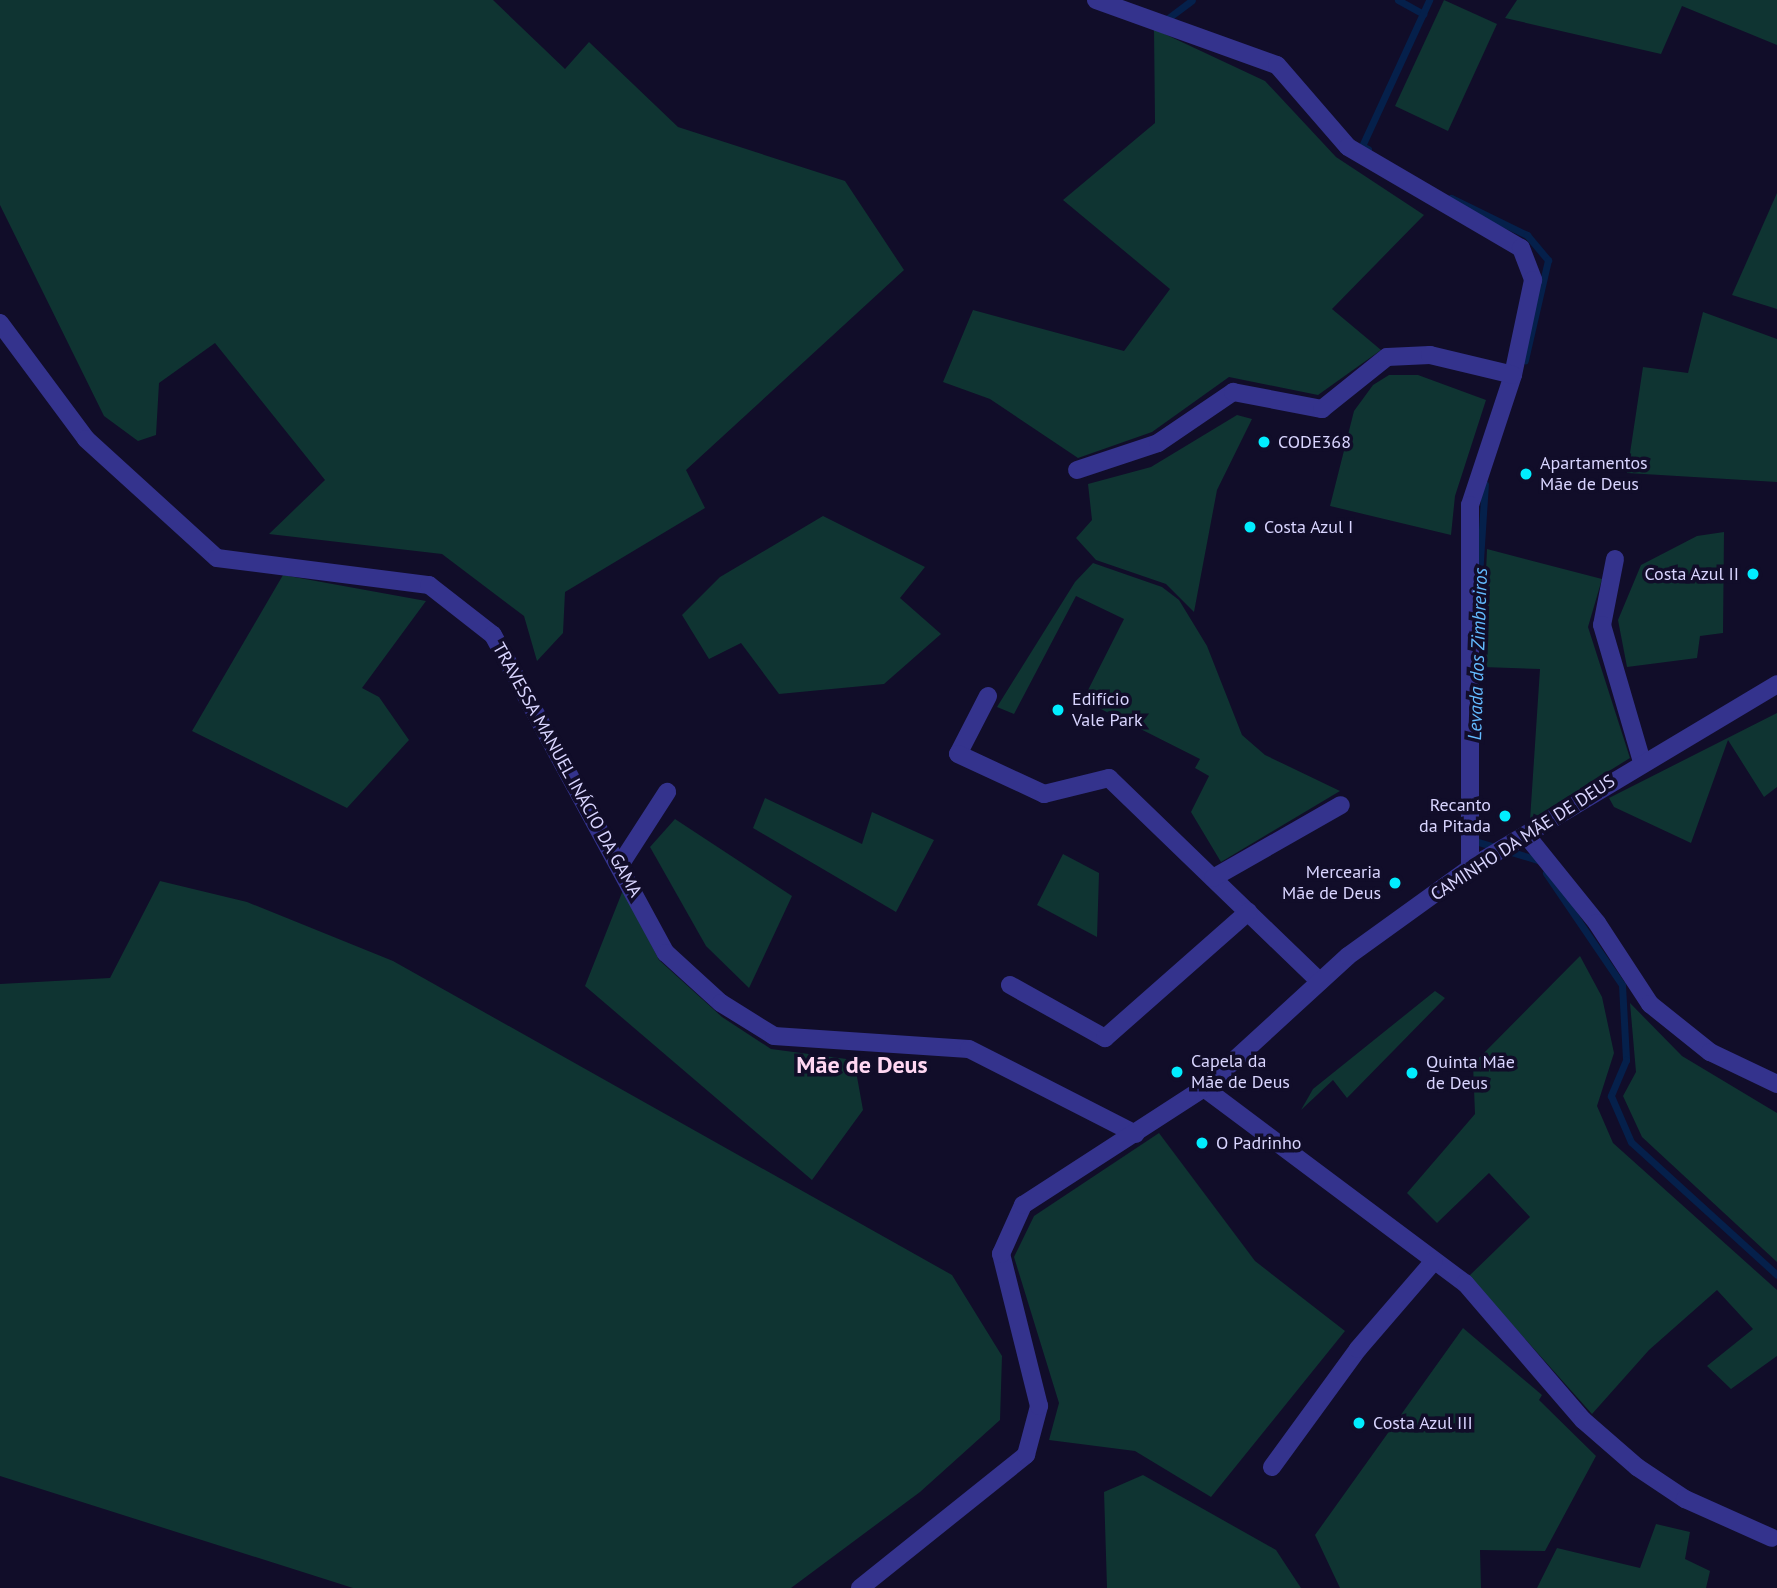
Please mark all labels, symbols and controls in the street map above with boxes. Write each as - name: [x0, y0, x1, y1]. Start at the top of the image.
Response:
- place label: CODE368: [1278, 431, 1351, 453]
- marker: CODE368: [1256, 434, 1272, 450]
- place label: Apartamentos Mãe de Deus: [1540, 453, 1648, 496]
- marker: Apartamentos Mãe de Deus: [1518, 466, 1534, 482]
- place label: Costa Azul I: [1264, 516, 1354, 538]
- marker: Costa Azul I: [1242, 519, 1258, 535]
- place label: Costa Azul II: [1644, 563, 1739, 585]
- marker: Costa Azul II: [1745, 566, 1761, 582]
- water label: Levada dos Zimbreiros: [1464, 567, 1492, 741]
- street label: TRAVESSA MANUEL INÁCIO DA GAMA: [487, 638, 647, 902]
- place label: Edifício Vale Park: [1072, 689, 1143, 732]
- marker: Edifício Vale Park: [1050, 702, 1066, 718]
- street label: CAMINHO DA MÃE DE DEUS: [1427, 770, 1619, 906]
- place label: Recanto da Pitada: [1419, 795, 1491, 838]
- marker: Recanto da Pitada: [1497, 808, 1513, 824]
- place label: Mercearia Mãe de Deus: [1282, 862, 1381, 904]
- marker: Mercearia Mãe de Deus: [1387, 875, 1403, 891]
- district label: Mãe de Deus: [796, 1051, 928, 1079]
- place label: Capela da Mãe de Deus: [1191, 1051, 1290, 1094]
- place label: Quinta Mãe de Deus: [1426, 1052, 1515, 1094]
- marker: Capela da Mãe de Deus: [1169, 1064, 1185, 1080]
- marker: Quinta Mãe de Deus: [1404, 1065, 1420, 1081]
- place label: O Padrinho: [1216, 1132, 1301, 1154]
- marker: O Padrinho: [1194, 1135, 1210, 1151]
- place label: Costa Azul III: [1373, 1412, 1473, 1434]
- marker: Costa Azul III: [1351, 1415, 1367, 1431]

